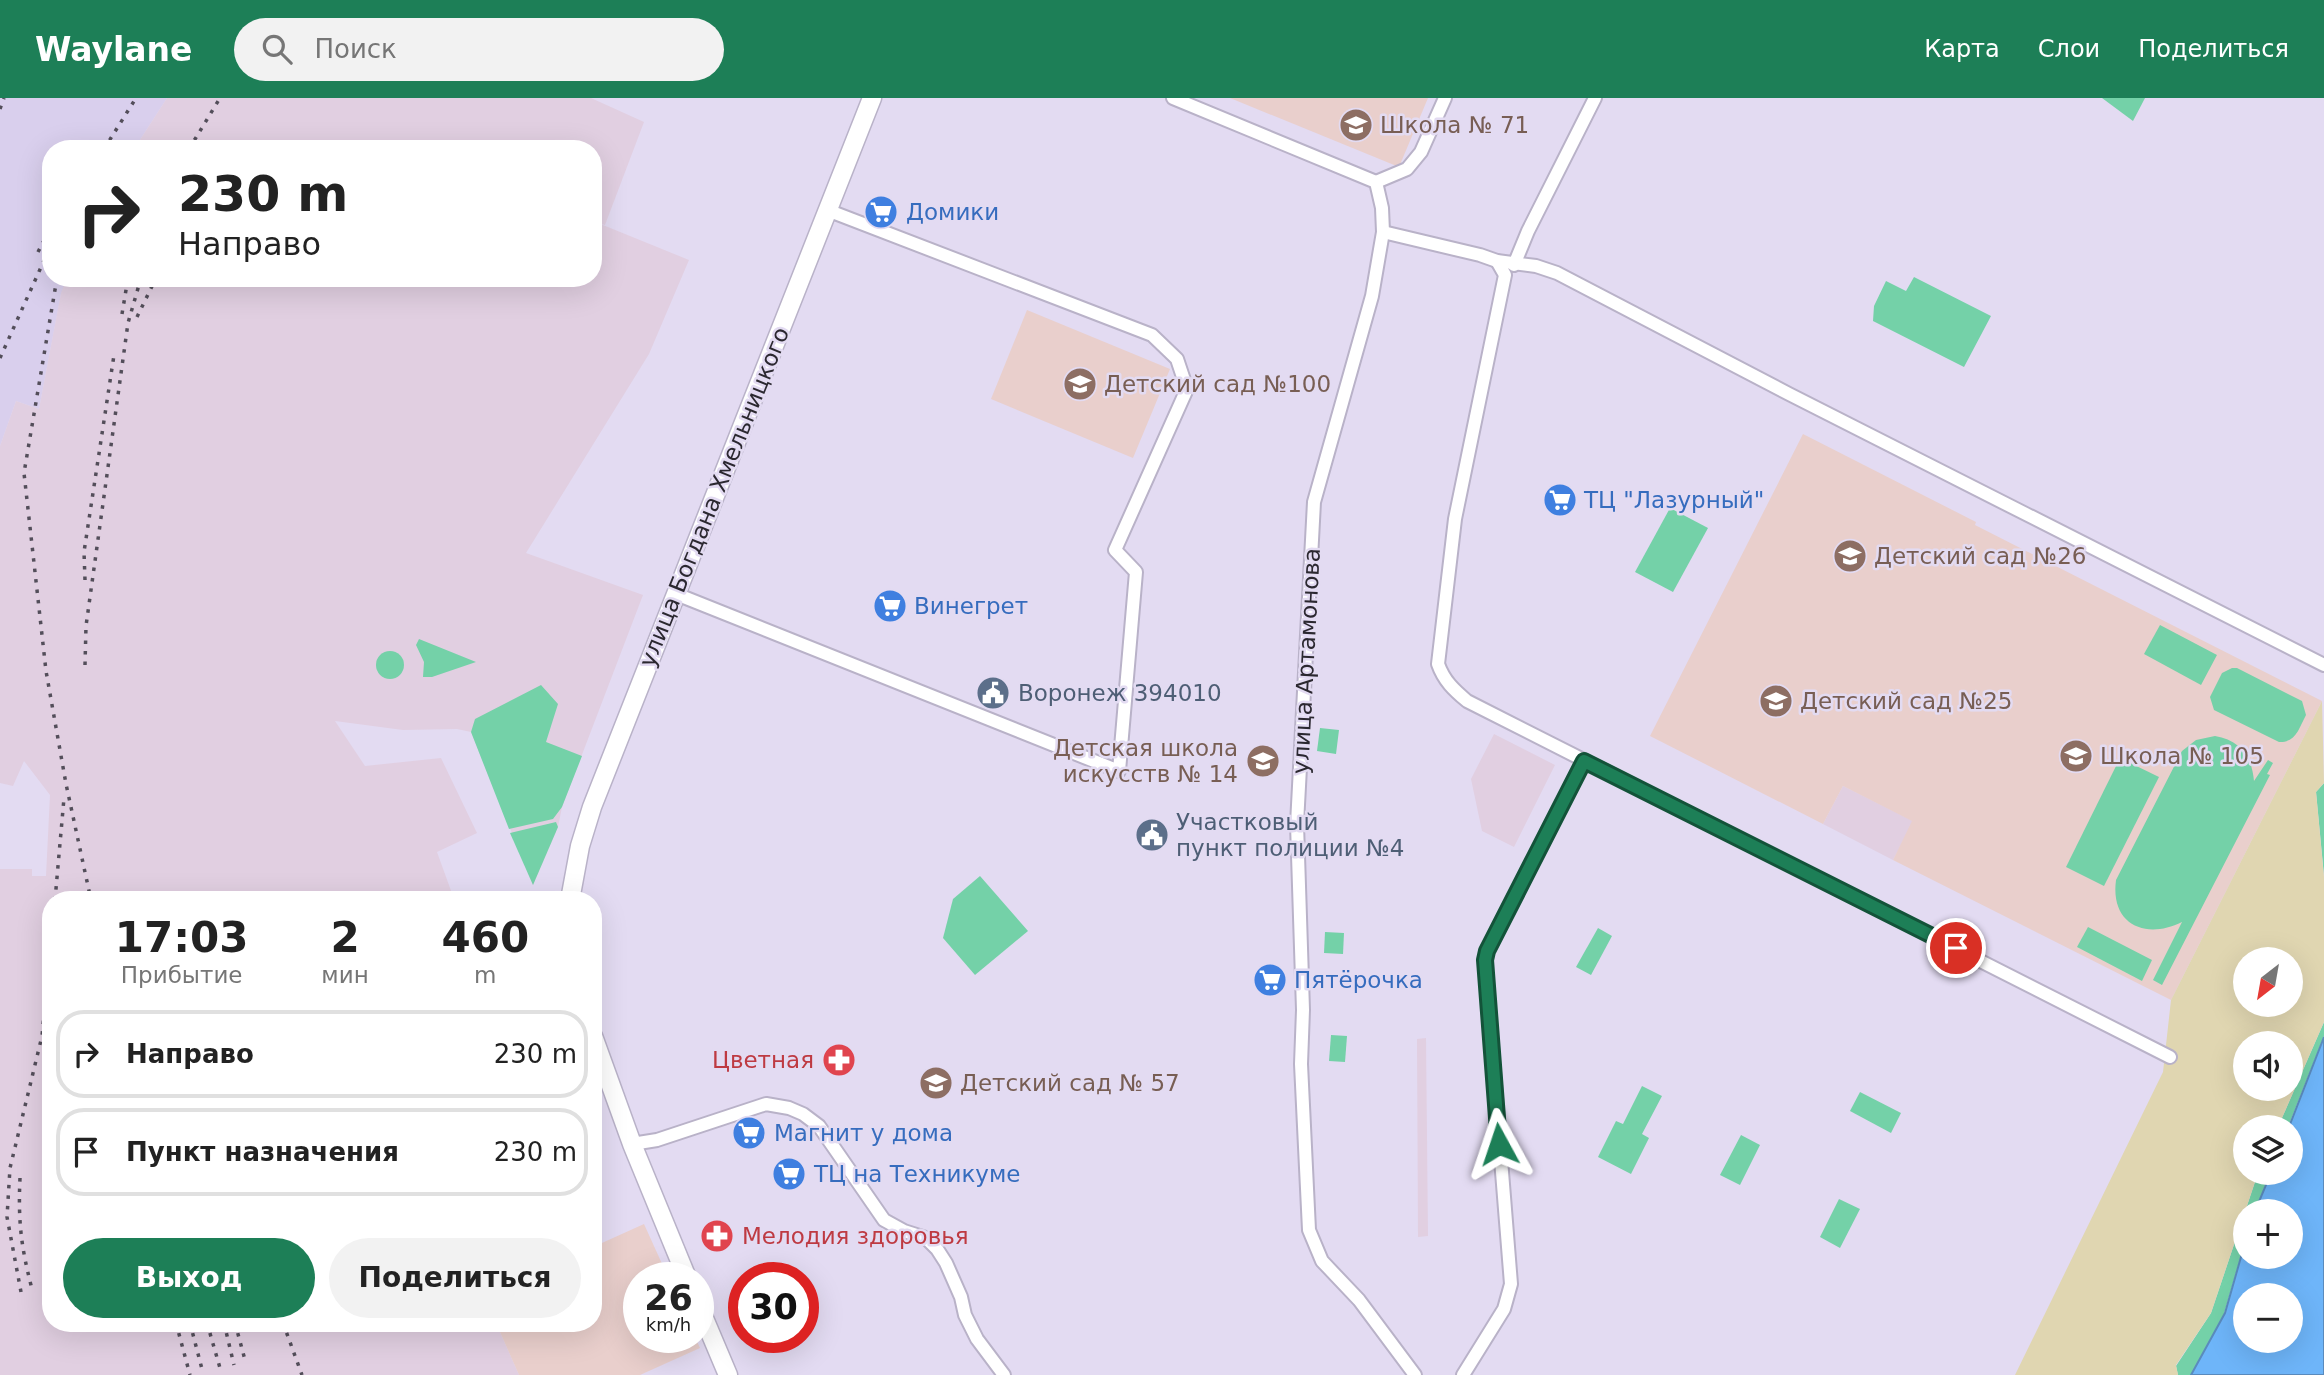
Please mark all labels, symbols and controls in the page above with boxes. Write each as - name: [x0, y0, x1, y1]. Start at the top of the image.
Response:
- search box: [234, 18, 724, 81]
- text: Waylane: [35, 30, 192, 69]
- icon: search: [258, 30, 296, 68]
- text: Поиск: [314, 34, 397, 64]
- text: Карта: [1924, 35, 2000, 63]
- text: Слои: [2038, 35, 2100, 63]
- text: Поделиться: [2138, 35, 2289, 63]
- school or university icon: Школа № 71: [1337, 106, 1375, 144]
- place label: Школа № 71: [1380, 112, 1529, 138]
- text: 230 m: [178, 166, 348, 223]
- icon: right: [63, 168, 154, 259]
- supermarket icon: Домики: [862, 193, 900, 231]
- place label: Домики: [906, 199, 999, 225]
- text: Направо: [178, 225, 321, 263]
- street label: улица Богдана Хмельницкого: [634, 323, 794, 671]
- school or university icon: Детский сад №100: [1061, 365, 1099, 403]
- place label: Детский сад №100: [1104, 371, 1331, 397]
- supermarket icon: ТЦ "Лазурный": [1541, 481, 1579, 519]
- place label: ТЦ "Лазурный": [1583, 487, 1764, 513]
- school or university icon: Детский сад №26: [1831, 537, 1869, 575]
- place label: Детский сад №26: [1874, 543, 2086, 569]
- street label: улица Артамонова: [1287, 547, 1325, 775]
- supermarket icon: Винегрет: [871, 587, 909, 625]
- place label: Винегрет: [914, 593, 1028, 619]
- public building icon: Воронеж 394010: [974, 674, 1012, 712]
- place label: Воронеж 394010: [1018, 680, 1222, 706]
- school or university icon: Детский сад №25: [1757, 682, 1795, 720]
- place label: Детский сад №25: [1800, 688, 2012, 714]
- place label: Детская школа искусств № 14: [1053, 735, 1238, 787]
- school or university icon: Школа № 105: [2057, 737, 2095, 775]
- school or university icon: Детская школа искусств № 14: [1244, 742, 1282, 780]
- place label: Школа № 105: [2100, 743, 2264, 769]
- place label: Участковый пункт полиции №4: [1176, 809, 1404, 861]
- public building icon: Участковый пункт полиции №4: [1133, 816, 1171, 854]
- text: 17:03: [115, 913, 249, 962]
- text: 2: [330, 913, 360, 962]
- text: 460: [441, 913, 529, 962]
- pin: [1926, 918, 1986, 978]
- icon: arrive: [1937, 929, 1975, 967]
- north arrow: [2233, 947, 2303, 1017]
- map controls: [2233, 947, 2303, 1353]
- supermarket icon: Пятёрочка: [1251, 961, 1289, 999]
- text: Прибытие: [121, 962, 243, 988]
- text: мин: [321, 962, 369, 988]
- text: m: [474, 962, 497, 988]
- place label: Пятёрочка: [1294, 967, 1423, 993]
- button: sound: [2233, 1031, 2303, 1101]
- icon: right: [67, 1035, 105, 1073]
- text: Направо: [126, 1039, 254, 1069]
- text: 230 m: [494, 1039, 577, 1069]
- pharmacy icon: Цветная: [820, 1041, 858, 1079]
- place label: Цветная: [712, 1047, 814, 1073]
- school or university icon: Детский сад № 57: [917, 1064, 955, 1102]
- place label: Детский сад № 57: [960, 1070, 1180, 1096]
- position arrow: [1462, 1107, 1536, 1181]
- supermarket icon: Магнит у дома: [730, 1114, 768, 1152]
- button: layers: [2233, 1115, 2303, 1185]
- place label: Магнит у дома: [774, 1120, 953, 1146]
- icon: arrive: [67, 1133, 105, 1171]
- text: Пункт назначения: [126, 1137, 399, 1167]
- text: 230 m: [494, 1137, 577, 1167]
- supermarket icon: ТЦ на Техникуме: [770, 1155, 808, 1193]
- place label: ТЦ на Техникуме: [813, 1161, 1020, 1187]
- button: +: [2233, 1199, 2303, 1269]
- pharmacy icon: Мелодия здоровья: [698, 1217, 736, 1255]
- place label: Мелодия здоровья: [742, 1223, 969, 1249]
- button: Выход: [63, 1238, 315, 1318]
- button: Поделиться: [329, 1238, 581, 1318]
- speed limit sign: 30: [728, 1262, 819, 1353]
- text: 26: [644, 1278, 693, 1318]
- button: −: [2233, 1283, 2303, 1353]
- text: km/h: [646, 1314, 691, 1335]

